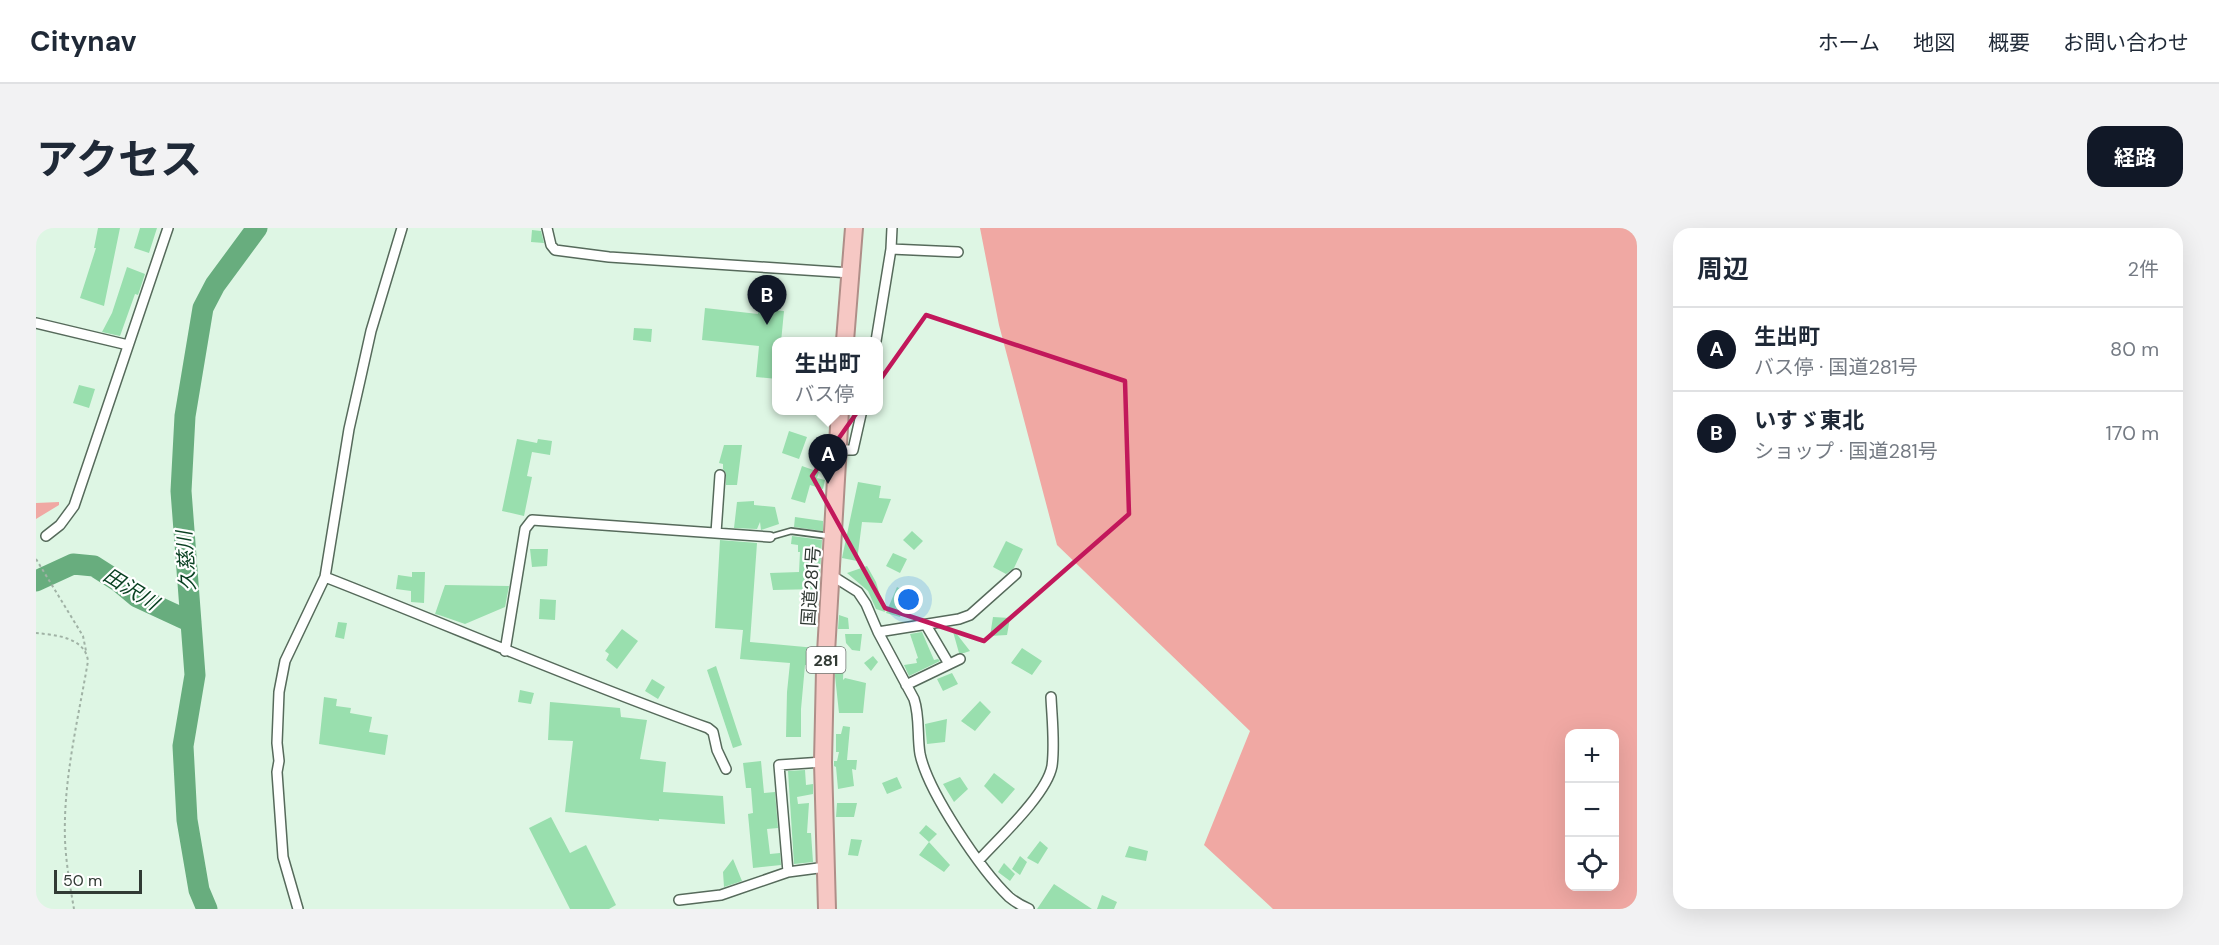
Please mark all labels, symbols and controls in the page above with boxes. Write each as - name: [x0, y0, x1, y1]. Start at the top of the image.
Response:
- text: Citynav: [30, 23, 136, 60]
- text: ホーム: [1818, 29, 1880, 57]
- text: 地図: [1913, 29, 1955, 57]
- text: 概要: [1988, 29, 2030, 57]
- text: お問い合わせ: [2063, 29, 2189, 57]
- button: 経路: [2087, 126, 2183, 187]
- text: アクセス: [36, 132, 202, 187]
- text: 周辺: [1697, 252, 1749, 286]
- text: 2件: [2127, 256, 2159, 282]
- pin: B: [748, 276, 786, 325]
- text: 生出町: [1754, 322, 1820, 351]
- text: A: [1709, 336, 1724, 362]
- text: 80 m: [2110, 336, 2159, 362]
- popup: [772, 337, 883, 415]
- text: 生出町: [794, 349, 861, 378]
- text: バス停 · 国道281号: [1754, 354, 1918, 380]
- text: バス停: [794, 381, 854, 407]
- text: いすゞ東北: [1754, 406, 1864, 435]
- text: B: [1710, 420, 1723, 446]
- text: 170 m: [2106, 420, 2159, 446]
- pin: A: [808, 434, 848, 484]
- text: ショップ · 国道281号: [1754, 438, 1938, 464]
- water label: 久慈川: [171, 528, 201, 592]
- street label: 国道281号: [796, 545, 826, 627]
- water label: 田沢川: [99, 562, 165, 617]
- your location: [894, 585, 923, 614]
- road number: 281: [806, 647, 846, 673]
- map controls: [1565, 729, 1619, 891]
- button: +: [1565, 729, 1619, 783]
- button: −: [1565, 783, 1619, 837]
- button: locate: [1565, 837, 1619, 891]
- scale bar: [54, 867, 142, 894]
- text: 50 m: [63, 870, 102, 891]

